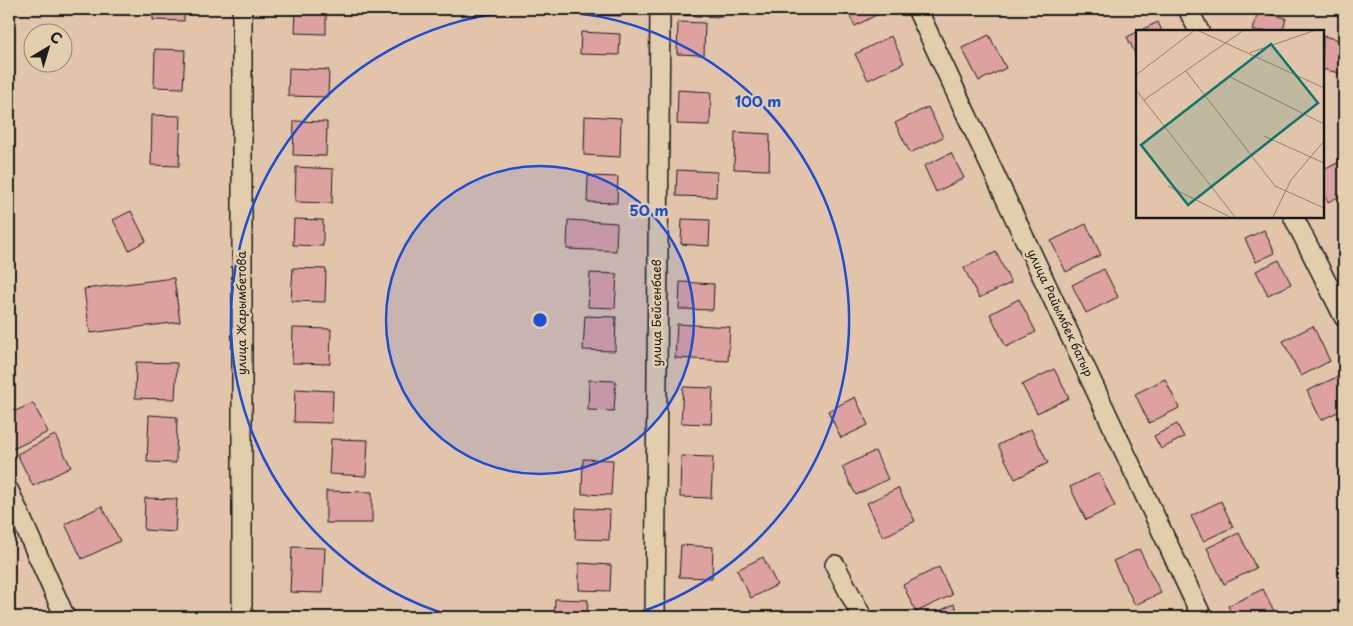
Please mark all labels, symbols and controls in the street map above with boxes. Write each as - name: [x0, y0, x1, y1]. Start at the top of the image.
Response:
- north arrow: [22, 22, 72, 72]
- text: С: [46, 26, 67, 49]
- inset map: [1136, 30, 1323, 218]
- text: 100 m: [735, 89, 781, 112]
- text: 50 m: [630, 198, 668, 221]
- street label: улица Райымбек батыр: [1023, 246, 1098, 379]
- street label: улица Жарымбетова: [232, 251, 250, 375]
- street label: улица Бейсенбаев: [647, 259, 665, 367]
- centre of rings: [531, 311, 549, 329]

